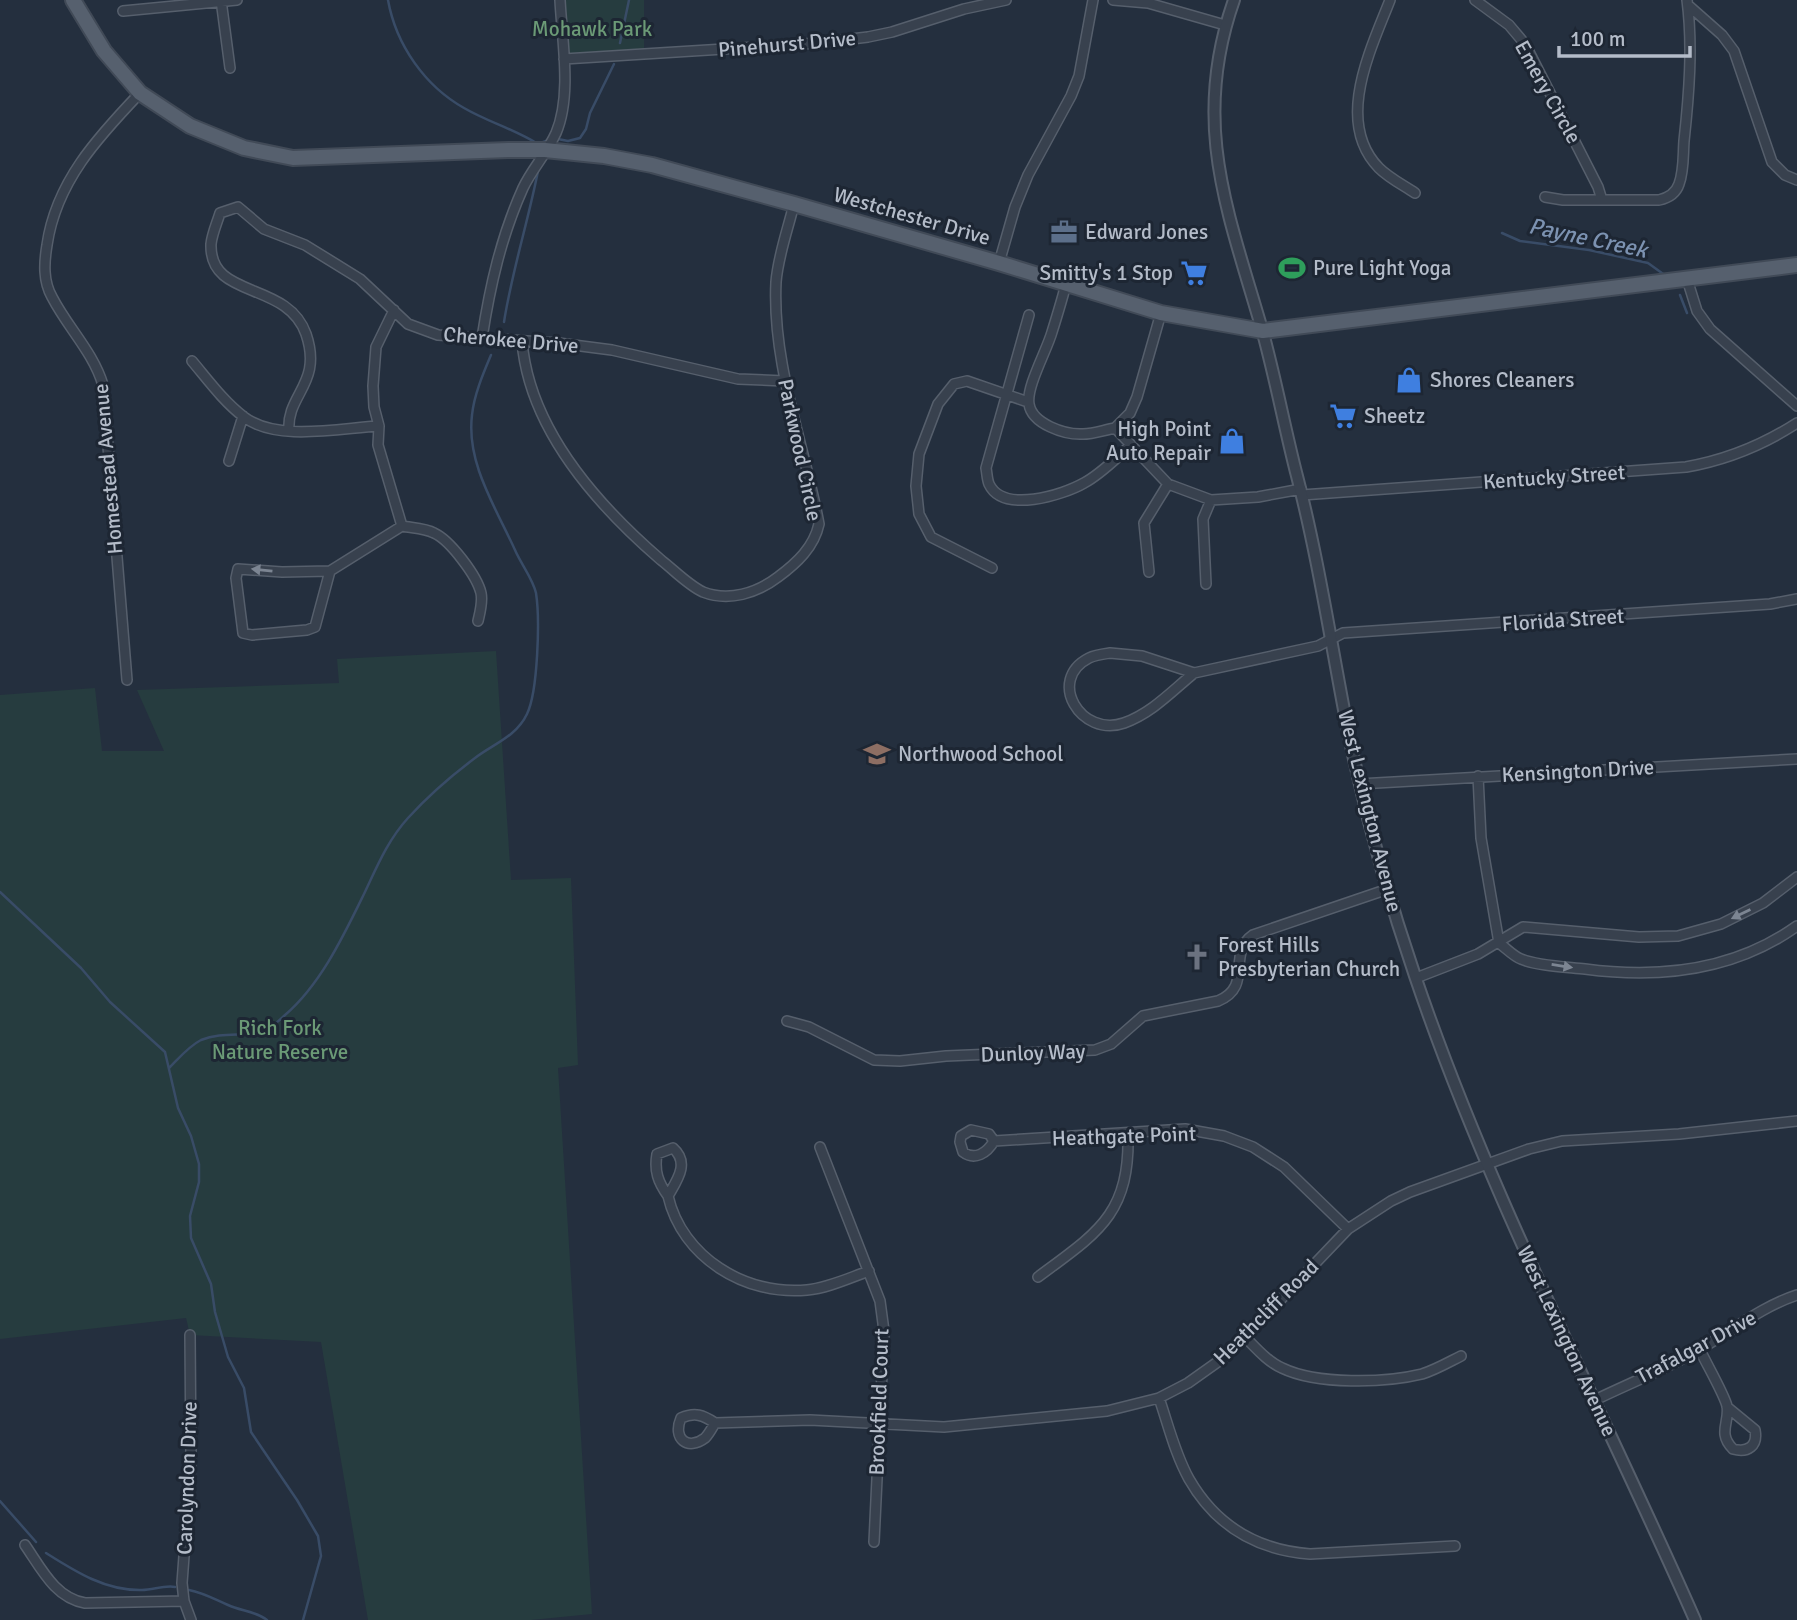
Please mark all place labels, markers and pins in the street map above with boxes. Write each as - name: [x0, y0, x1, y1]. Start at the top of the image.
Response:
- office icon: Edward Jones: [1049, 217, 1079, 247]
- place label: Edward Jones: [1085, 219, 1208, 245]
- sports icon: Pure Light Yoga: [1277, 253, 1307, 283]
- place label: Pure Light Yoga: [1313, 255, 1451, 281]
- supermarket icon: Smitty's 1 Stop: [1179, 258, 1209, 288]
- place label: Smitty's 1 Stop: [1039, 260, 1173, 286]
- shop icon: Shores Cleaners: [1394, 365, 1424, 395]
- place label: Shores Cleaners: [1430, 367, 1574, 393]
- supermarket icon: Sheetz: [1328, 401, 1358, 431]
- place label: Sheetz: [1364, 403, 1425, 429]
- place label: High Point Auto Repair: [1106, 416, 1211, 466]
- shop icon: High Point Auto Repair: [1217, 426, 1247, 456]
- school or university icon: Northwood School: [862, 739, 892, 769]
- place label: Northwood School: [898, 741, 1063, 767]
- place label: Forest Hills Presbyterian Church: [1218, 932, 1400, 982]
- church icon: Forest Hills Presbyterian Church: [1182, 942, 1212, 972]

